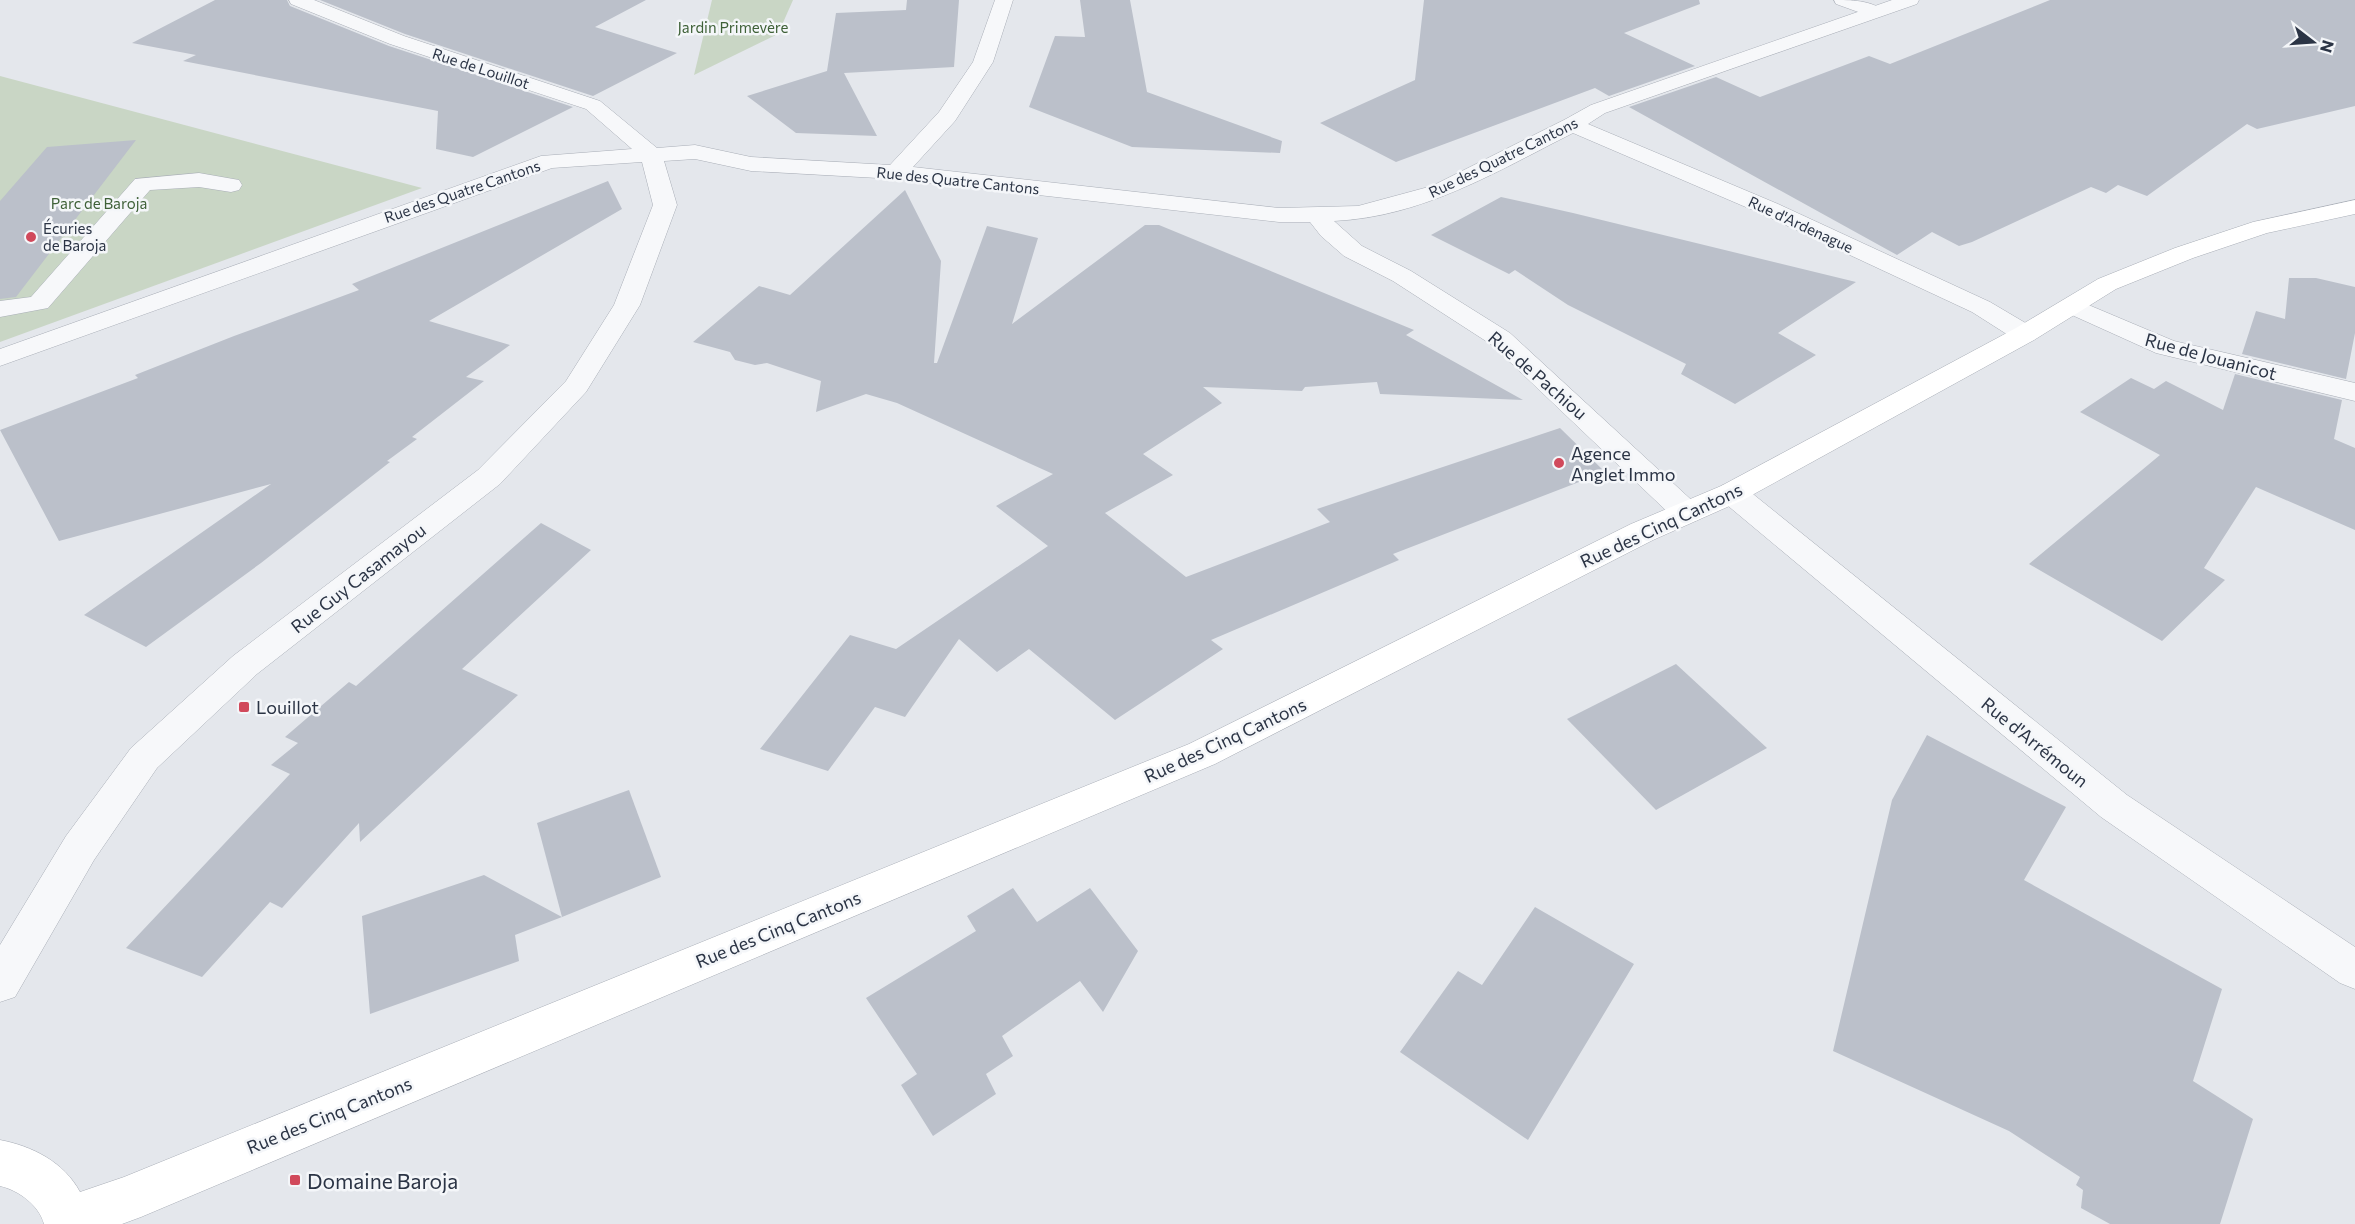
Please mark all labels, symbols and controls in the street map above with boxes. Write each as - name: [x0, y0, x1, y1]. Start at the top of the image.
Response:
- north arrow: [2283, 12, 2343, 72]
- park label: Jardin Primevère: [678, 18, 789, 36]
- text: N: [2317, 38, 2339, 55]
- street label: Rue de Louillot: [430, 44, 532, 92]
- street label: Rue des Quatre Cantons: [1425, 113, 1581, 201]
- street label: Rue des Quatre Cantons: [382, 156, 542, 226]
- street label: Rue des Quatre Cantons: [876, 162, 1041, 198]
- street label: Rue d'Ardenague: [1746, 192, 1856, 256]
- park label: Parc de Baroja: [51, 194, 147, 212]
- place label: Écuries de Baroja: [43, 218, 106, 254]
- marker: Écuries de Baroja: [24, 230, 38, 244]
- street label: Rue de Pachiou: [1484, 326, 1592, 424]
- street label: Rue de Jouanicot: [2143, 328, 2279, 384]
- place label: Agence Anglet Immo: [1571, 442, 1675, 485]
- marker: Agence Anglet Immo: [1552, 456, 1566, 470]
- street label: Rue des Cinq Cantons: [1576, 478, 1746, 572]
- street label: Rue Guy Casamayou: [286, 519, 430, 637]
- street label: Rue d'Arrémoun: [1977, 692, 2093, 792]
- street label: Rue des Cinq Cantons: [1140, 693, 1310, 787]
- place label: Louillot: [256, 696, 319, 718]
- marker: Louillot: [237, 700, 251, 714]
- street label: Rue des Cinq Cantons: [692, 886, 864, 972]
- street label: Rue des Cinq Cantons: [243, 1072, 415, 1158]
- place label: Domaine Baroja: [307, 1168, 458, 1193]
- marker: Domaine Baroja: [288, 1173, 302, 1187]

